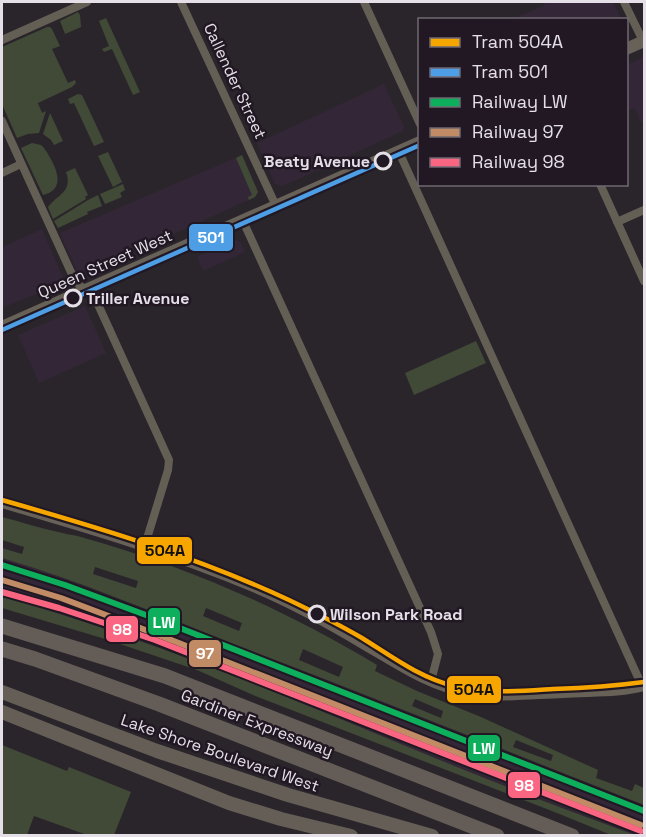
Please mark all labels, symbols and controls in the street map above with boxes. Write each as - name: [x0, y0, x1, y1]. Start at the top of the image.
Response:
- legend: [418, 18, 628, 186]
- street label: Callender Street: [199, 20, 271, 142]
- text: Tram 504A: [472, 30, 563, 53]
- text: Tram 501: [472, 60, 548, 83]
- text: Railway LW: [472, 90, 568, 113]
- text: Railway 97: [472, 120, 563, 143]
- text: Railway 98: [472, 150, 565, 173]
- place label: Beaty Avenue: [264, 151, 370, 172]
- marker: Beaty Avenue: [374, 152, 392, 170]
- line badge: 501: [188, 223, 234, 252]
- street label: Queen Street West: [34, 225, 176, 303]
- text: 501: [197, 227, 225, 248]
- place label: Triller Avenue: [86, 288, 189, 309]
- marker: Triller Avenue: [64, 289, 82, 307]
- line badge: 504A: [136, 536, 193, 565]
- text: 504A: [145, 540, 185, 561]
- place label: Wilson Park Road: [330, 604, 462, 625]
- marker: Wilson Park Road: [308, 605, 326, 623]
- line badge: LW: [147, 607, 181, 636]
- text: LW: [153, 612, 175, 633]
- line badge: 98: [105, 615, 139, 643]
- text: 98: [112, 619, 132, 640]
- line badge: 97: [188, 639, 222, 668]
- text: 97: [196, 643, 214, 664]
- line badge: 504A: [446, 675, 502, 704]
- text: 504A: [454, 679, 494, 700]
- street label: Gardiner Expressway: [178, 684, 336, 762]
- street label: Lake Shore Boulevard West: [118, 709, 322, 797]
- line badge: LW: [467, 734, 501, 762]
- text: LW: [473, 738, 495, 759]
- line badge: 98: [507, 771, 541, 799]
- text: 98: [514, 775, 534, 796]

